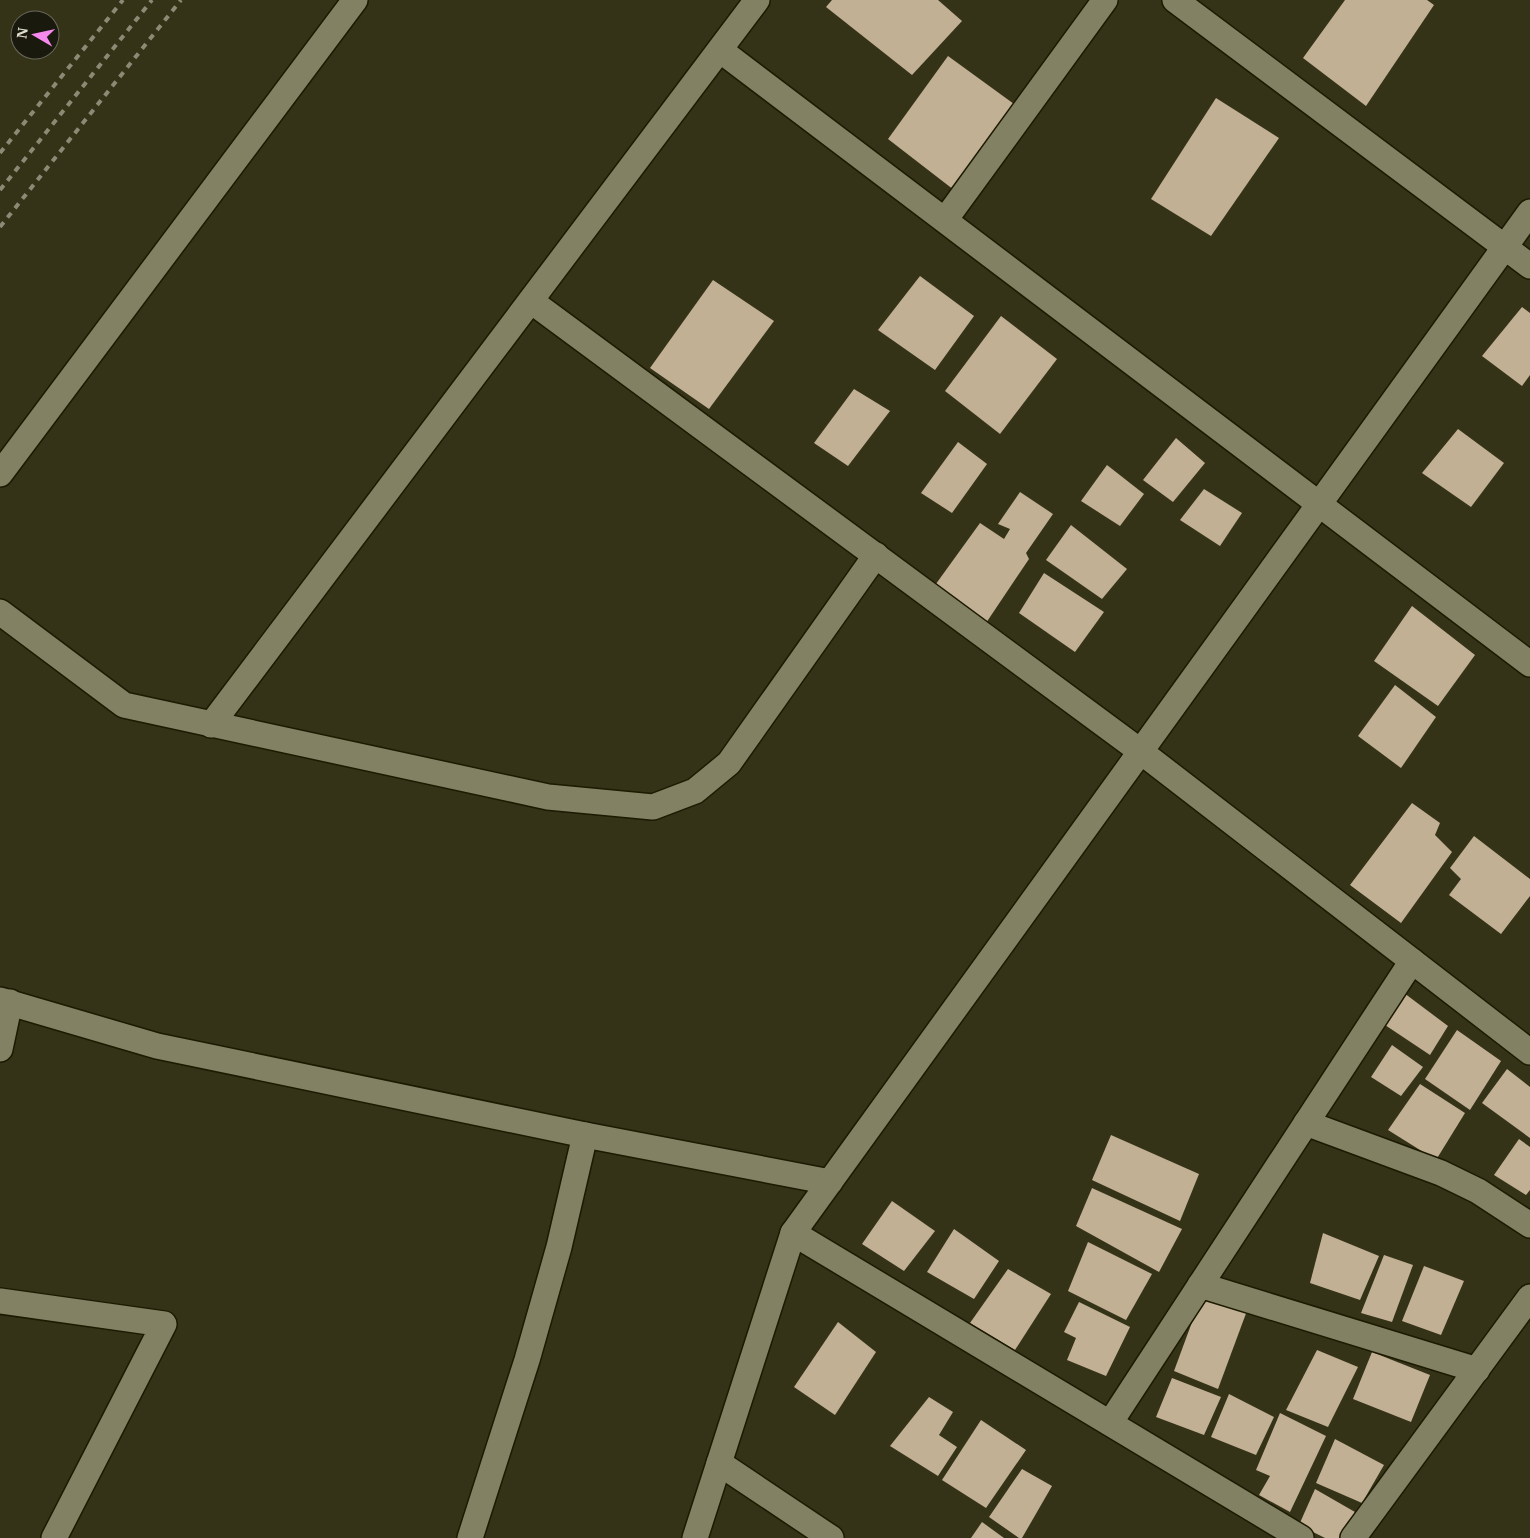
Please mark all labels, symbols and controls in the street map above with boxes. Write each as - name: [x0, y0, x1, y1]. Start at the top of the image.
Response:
- north arrow: [10, 10, 60, 60]
- text: N: [12, 26, 32, 40]

